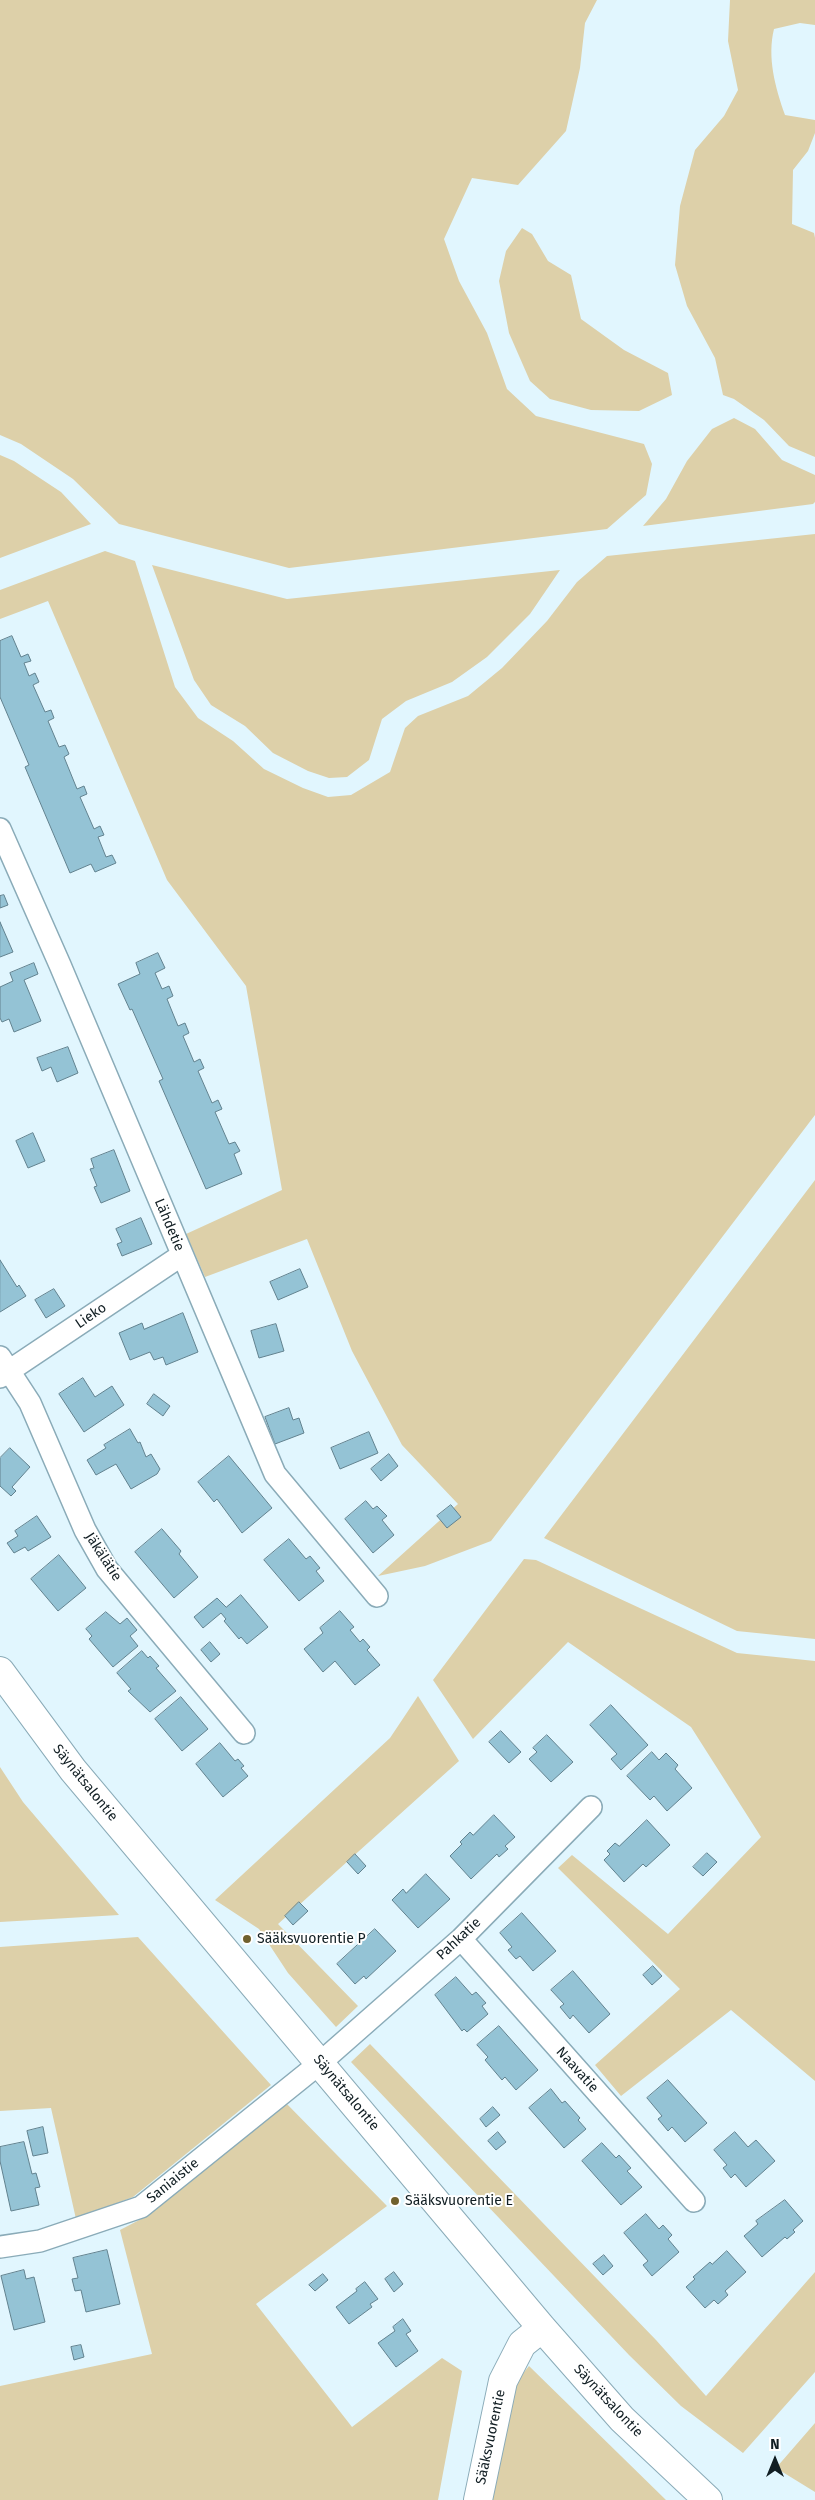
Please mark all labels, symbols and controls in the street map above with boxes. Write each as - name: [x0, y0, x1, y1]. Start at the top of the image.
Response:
- street label: Lähdetie: [150, 1196, 188, 1254]
- street label: Lieko: [72, 1300, 110, 1332]
- street label: Jäkälätie: [81, 1530, 125, 1584]
- street label: Säynätsalontie: [49, 1741, 121, 1825]
- street label: Pahkatie: [433, 1914, 485, 1964]
- place label: Sääksvuorentie P: [257, 1931, 366, 1947]
- marker: Sääksvuorentie P: [241, 1933, 253, 1945]
- street label: Naavatie: [552, 2044, 602, 2096]
- street label: Säynätsalontie: [309, 2052, 383, 2134]
- street label: Saniaistie: [144, 2155, 202, 2207]
- place label: Sääksvuorentie E: [405, 2193, 513, 2209]
- marker: Sääksvuorentie E: [389, 2195, 401, 2207]
- street label: Säynätsalontie: [570, 2361, 646, 2441]
- street label: Sääksvuorentie: [473, 2388, 509, 2486]
- north arrow: [750, 2435, 800, 2485]
- text: N: [770, 2436, 780, 2453]

